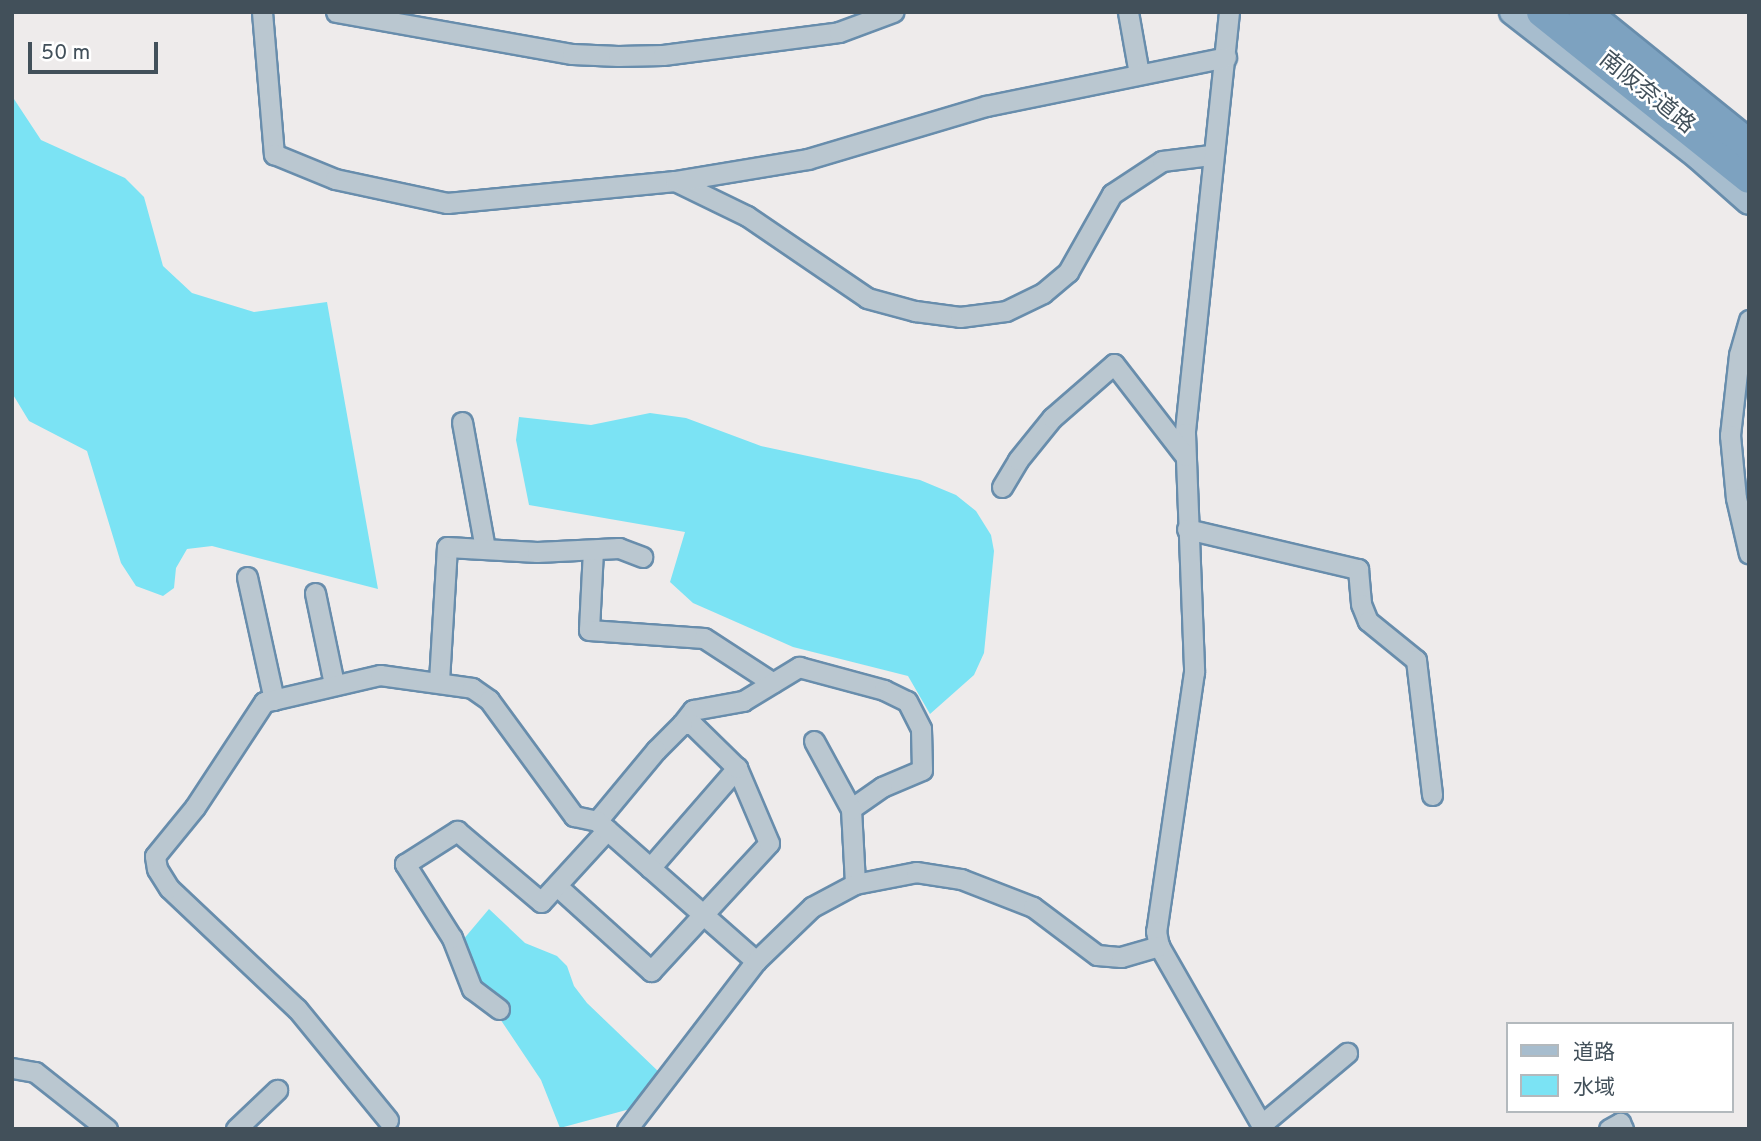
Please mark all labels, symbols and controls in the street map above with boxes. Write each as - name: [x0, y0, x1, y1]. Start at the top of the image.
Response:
- scale bar: [32, 28, 161, 72]
- text: 50 m: [41, 40, 90, 67]
- street label: 南阪奈道路: [1593, 47, 1699, 141]
- legend: [1506, 1022, 1733, 1113]
- text: 道路: [1573, 1040, 1615, 1067]
- text: 水域: [1573, 1075, 1615, 1102]

